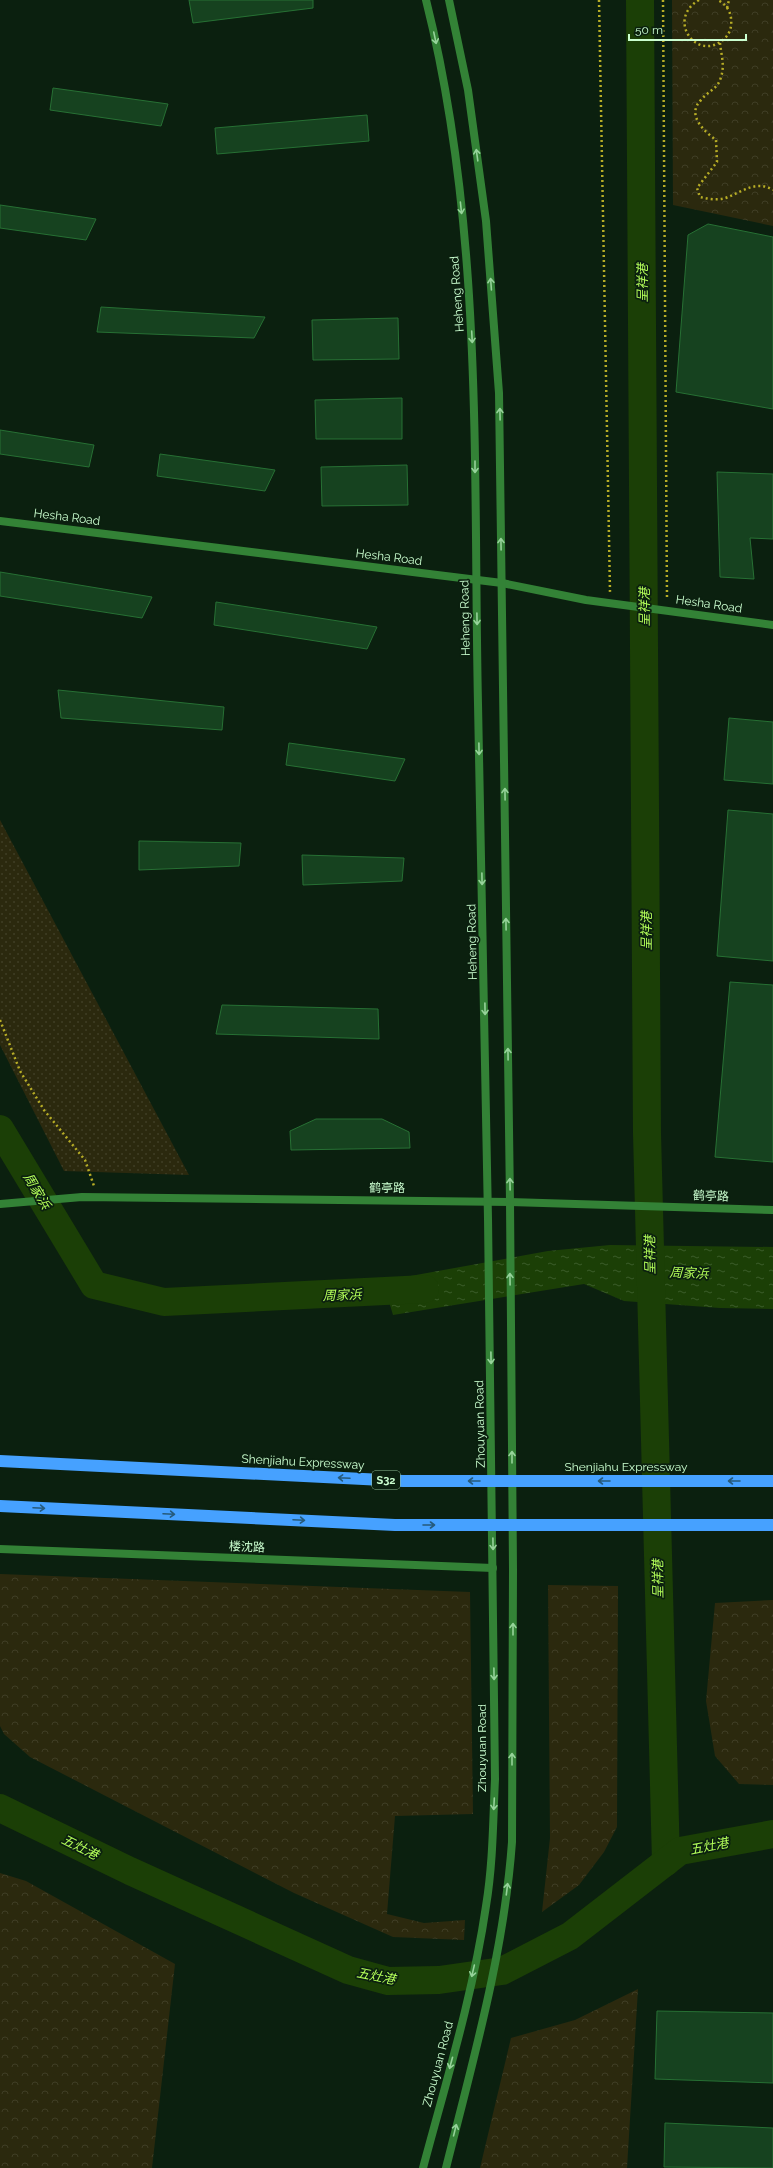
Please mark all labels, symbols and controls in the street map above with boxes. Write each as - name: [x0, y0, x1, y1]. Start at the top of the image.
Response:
- scale bar: [629, 16, 746, 42]
- text: 50 m: [635, 23, 663, 37]
- one-way arrow: [432, 31, 440, 44]
- one-way arrow: [473, 149, 481, 162]
- one-way arrow: [458, 201, 465, 214]
- street label: Heheng Road: [447, 256, 467, 332]
- water label: 呈祥港: [635, 262, 650, 303]
- one-way arrow: [488, 278, 495, 291]
- one-way arrow: [468, 330, 475, 343]
- one-way arrow: [496, 408, 503, 421]
- one-way arrow: [471, 460, 479, 473]
- street label: Hesha Road: [33, 506, 101, 528]
- one-way arrow: [497, 538, 505, 551]
- street label: Hesha Road: [355, 546, 423, 568]
- street label: Heheng Road: [457, 580, 473, 656]
- water label: 呈祥港: [637, 586, 652, 627]
- street label: Hesha Road: [675, 592, 743, 616]
- one-way arrow: [473, 612, 480, 625]
- one-way arrow: [476, 742, 483, 755]
- one-way arrow: [501, 788, 508, 801]
- one-way arrow: [478, 872, 486, 885]
- street label: Heheng Road: [464, 904, 480, 980]
- water label: 呈祥港: [639, 910, 654, 951]
- one-way arrow: [502, 918, 510, 931]
- one-way arrow: [481, 1002, 489, 1015]
- one-way arrow: [504, 1048, 512, 1061]
- water label: 周家浜: [21, 1170, 54, 1212]
- one-way arrow: [506, 1178, 514, 1191]
- street label: 鹤亭路: [369, 1181, 405, 1195]
- street label: 鹤亭路: [693, 1188, 729, 1204]
- water label: 呈祥港: [642, 1233, 658, 1275]
- water label: 周家浜: [669, 1265, 710, 1281]
- one-way arrow: [506, 1273, 514, 1286]
- water label: 周家浜: [322, 1287, 363, 1303]
- one-way arrow: [487, 1351, 495, 1364]
- street label: Zhouyuan Road: [472, 1380, 488, 1468]
- one-way arrow: [508, 1451, 516, 1464]
- street label: Shenjiahu Expressway: [241, 1452, 365, 1472]
- street label: Shenjiahu Expressway: [564, 1460, 688, 1474]
- road number: S32: [372, 1471, 400, 1489]
- one-way arrow: [338, 1475, 351, 1482]
- one-way arrow: [468, 1477, 481, 1485]
- one-way arrow: [598, 1477, 611, 1485]
- one-way arrow: [728, 1477, 741, 1485]
- one-way arrow: [32, 1504, 45, 1512]
- one-way arrow: [162, 1511, 175, 1518]
- one-way arrow: [292, 1517, 305, 1524]
- one-way arrow: [422, 1521, 435, 1529]
- one-way arrow: [489, 1537, 497, 1550]
- street label: 楼沈路: [229, 1539, 265, 1555]
- water label: 呈祥港: [650, 1557, 666, 1599]
- one-way arrow: [509, 1623, 517, 1636]
- one-way arrow: [490, 1667, 498, 1680]
- street label: Zhouyuan Road: [475, 1704, 489, 1792]
- one-way arrow: [508, 1753, 516, 1766]
- one-way arrow: [490, 1797, 498, 1810]
- water label: 五灶港: [59, 1832, 103, 1863]
- water label: 五灶港: [688, 1835, 732, 1857]
- one-way arrow: [503, 1883, 511, 1896]
- water label: 五灶港: [355, 1965, 399, 1987]
- one-way arrow: [469, 1965, 477, 1978]
- street label: Zhouyuan Road: [420, 2020, 456, 2108]
- one-way arrow: [447, 2057, 454, 2070]
- one-way arrow: [452, 2124, 460, 2137]

